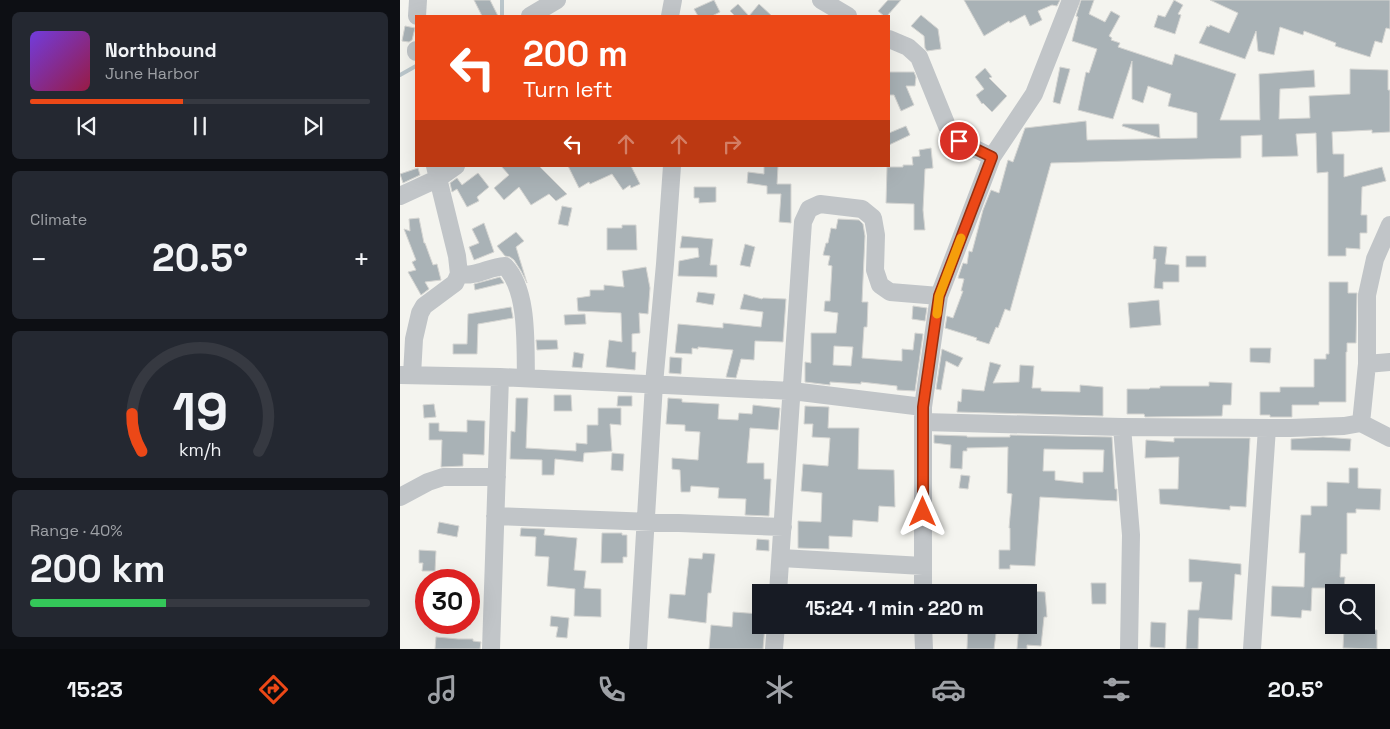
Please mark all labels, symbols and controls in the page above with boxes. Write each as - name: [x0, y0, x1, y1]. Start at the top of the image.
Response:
- text: 200 m: [523, 32, 628, 76]
- icon: left: [440, 35, 505, 100]
- text: Northbound: [105, 38, 217, 63]
- text: June Harbor: [105, 63, 199, 84]
- text: Turn left: [523, 75, 613, 103]
- icon: previous: [73, 112, 101, 140]
- icon: pause: [186, 112, 214, 140]
- icon: next: [299, 112, 327, 140]
- pin: [938, 120, 980, 162]
- icon: arrive: [945, 127, 973, 155]
- icon: left: [559, 130, 587, 158]
- icon: ahead: [612, 130, 640, 158]
- icon: ahead: [665, 130, 693, 158]
- icon: right: [718, 130, 746, 158]
- text: Climate: [30, 209, 87, 230]
- text: 20.5°: [152, 234, 248, 282]
- text: −: [30, 241, 47, 277]
- text: +: [353, 241, 370, 277]
- text: 19: [172, 379, 228, 445]
- text: km/h: [179, 438, 221, 461]
- position arrow: [896, 485, 948, 537]
- text: Range · 40%: [30, 520, 123, 541]
- text: 200 km: [30, 545, 165, 593]
- speed limit sign: 30: [415, 569, 480, 634]
- map controls: [1325, 584, 1375, 634]
- button: search: [1325, 584, 1375, 634]
- text: 15:24 · 1 min · 220 m: [805, 596, 984, 621]
- icon: directions: [256, 672, 291, 707]
- icon: music: [425, 672, 460, 707]
- icon: phone: [594, 672, 629, 707]
- icon: climate: [762, 672, 797, 707]
- icon: car: [931, 672, 966, 707]
- icon: filters: [1099, 672, 1134, 707]
- text: 15:23: [67, 675, 123, 703]
- text: 20.5°: [1268, 675, 1323, 703]

